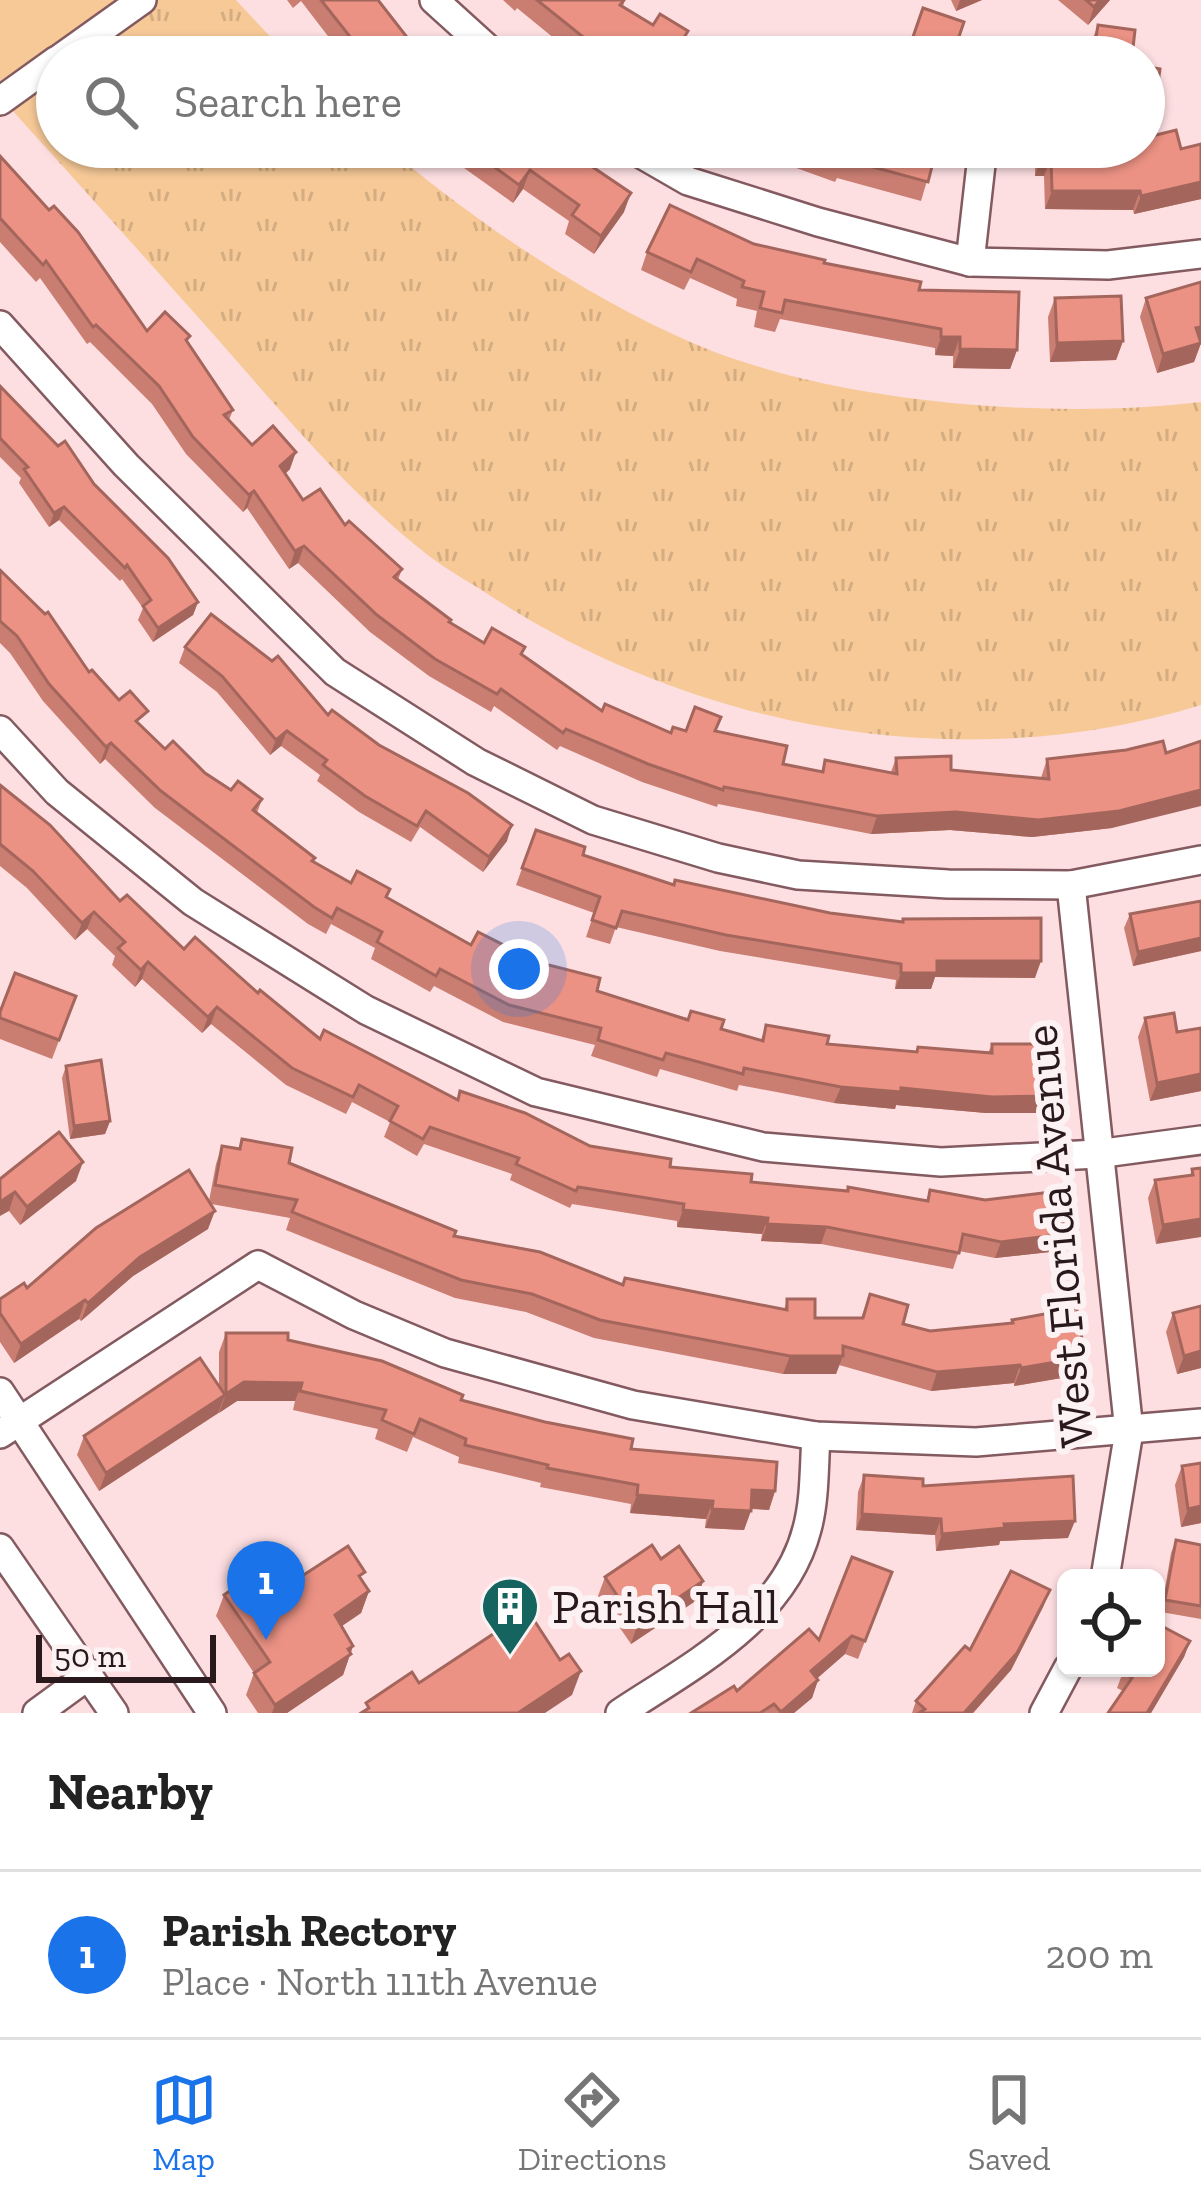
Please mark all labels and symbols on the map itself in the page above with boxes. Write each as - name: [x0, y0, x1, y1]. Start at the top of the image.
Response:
- your location: [489, 939, 549, 999]
- street label: West Florida Avenue: [1011, 1022, 1105, 1450]
- pin: 1: [227, 1541, 305, 1640]
- building icon: Parish Hall: [479, 1575, 541, 1657]
- place label: Parish Hall: [552, 1578, 779, 1635]
- scale bar: [36, 1629, 216, 1682]

